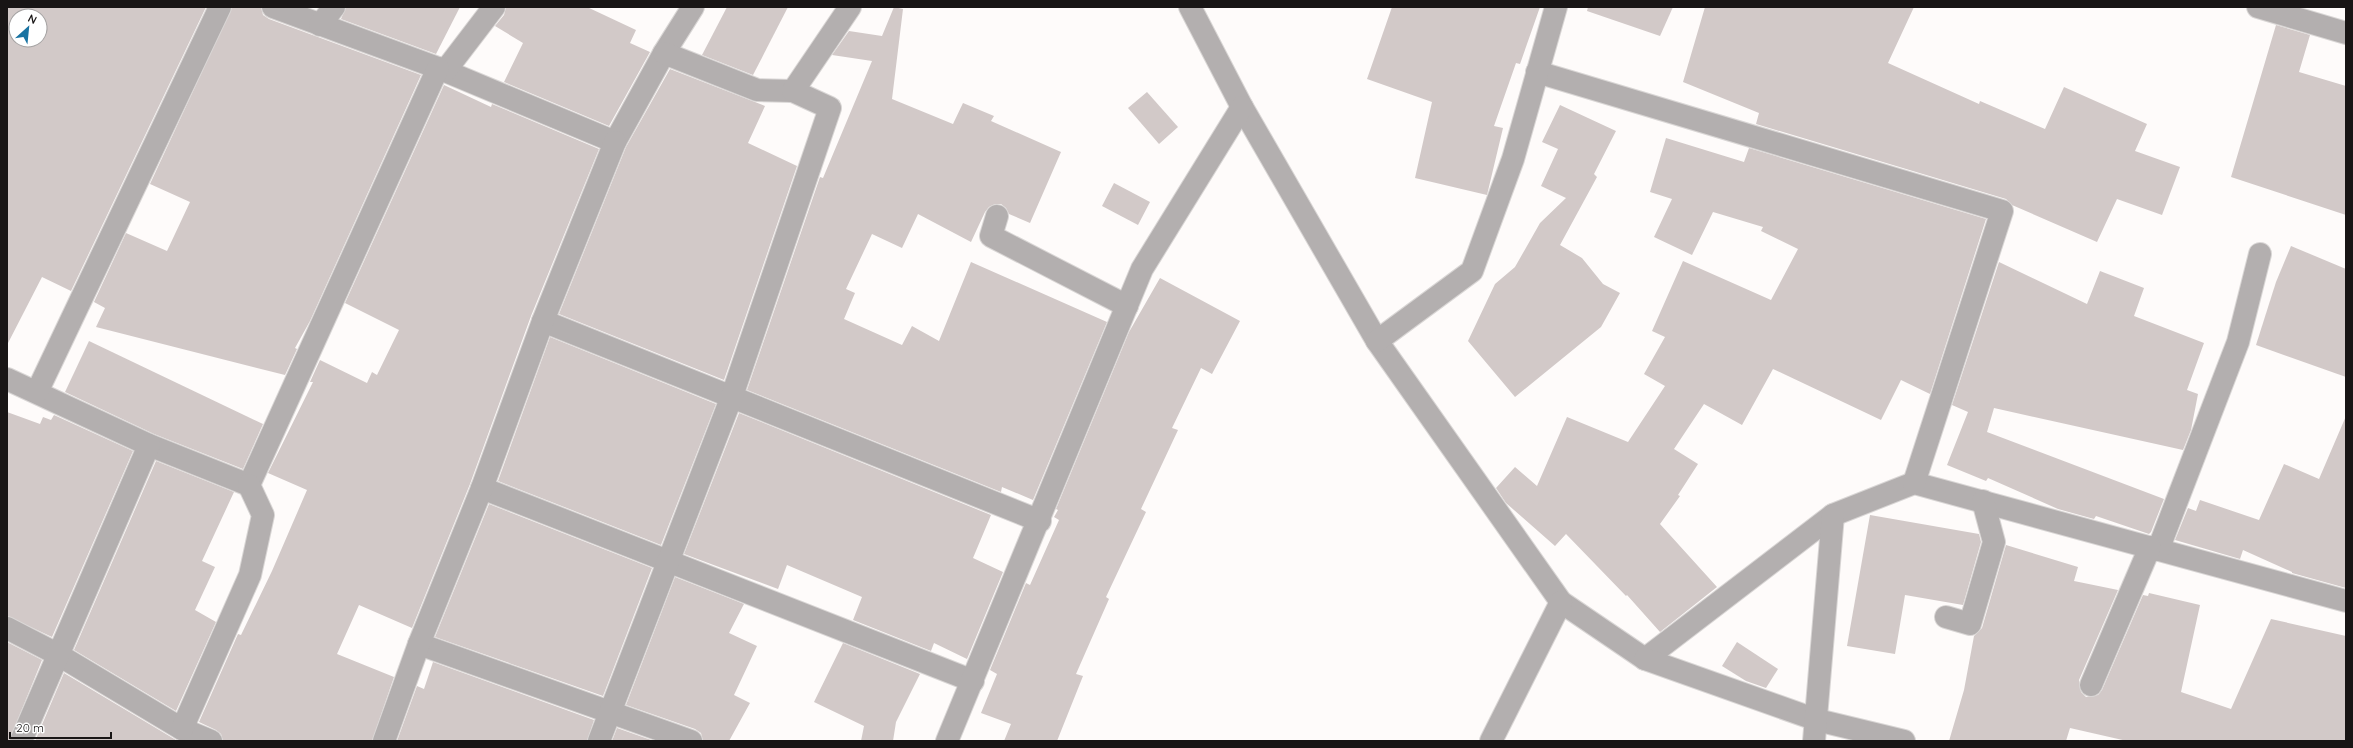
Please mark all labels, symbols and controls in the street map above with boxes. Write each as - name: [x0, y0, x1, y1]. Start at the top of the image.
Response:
- north arrow: [8, 8, 48, 48]
- text: N: [26, 11, 39, 27]
- scale bar: [10, 714, 111, 740]
- text: 20 m: [16, 720, 44, 735]

